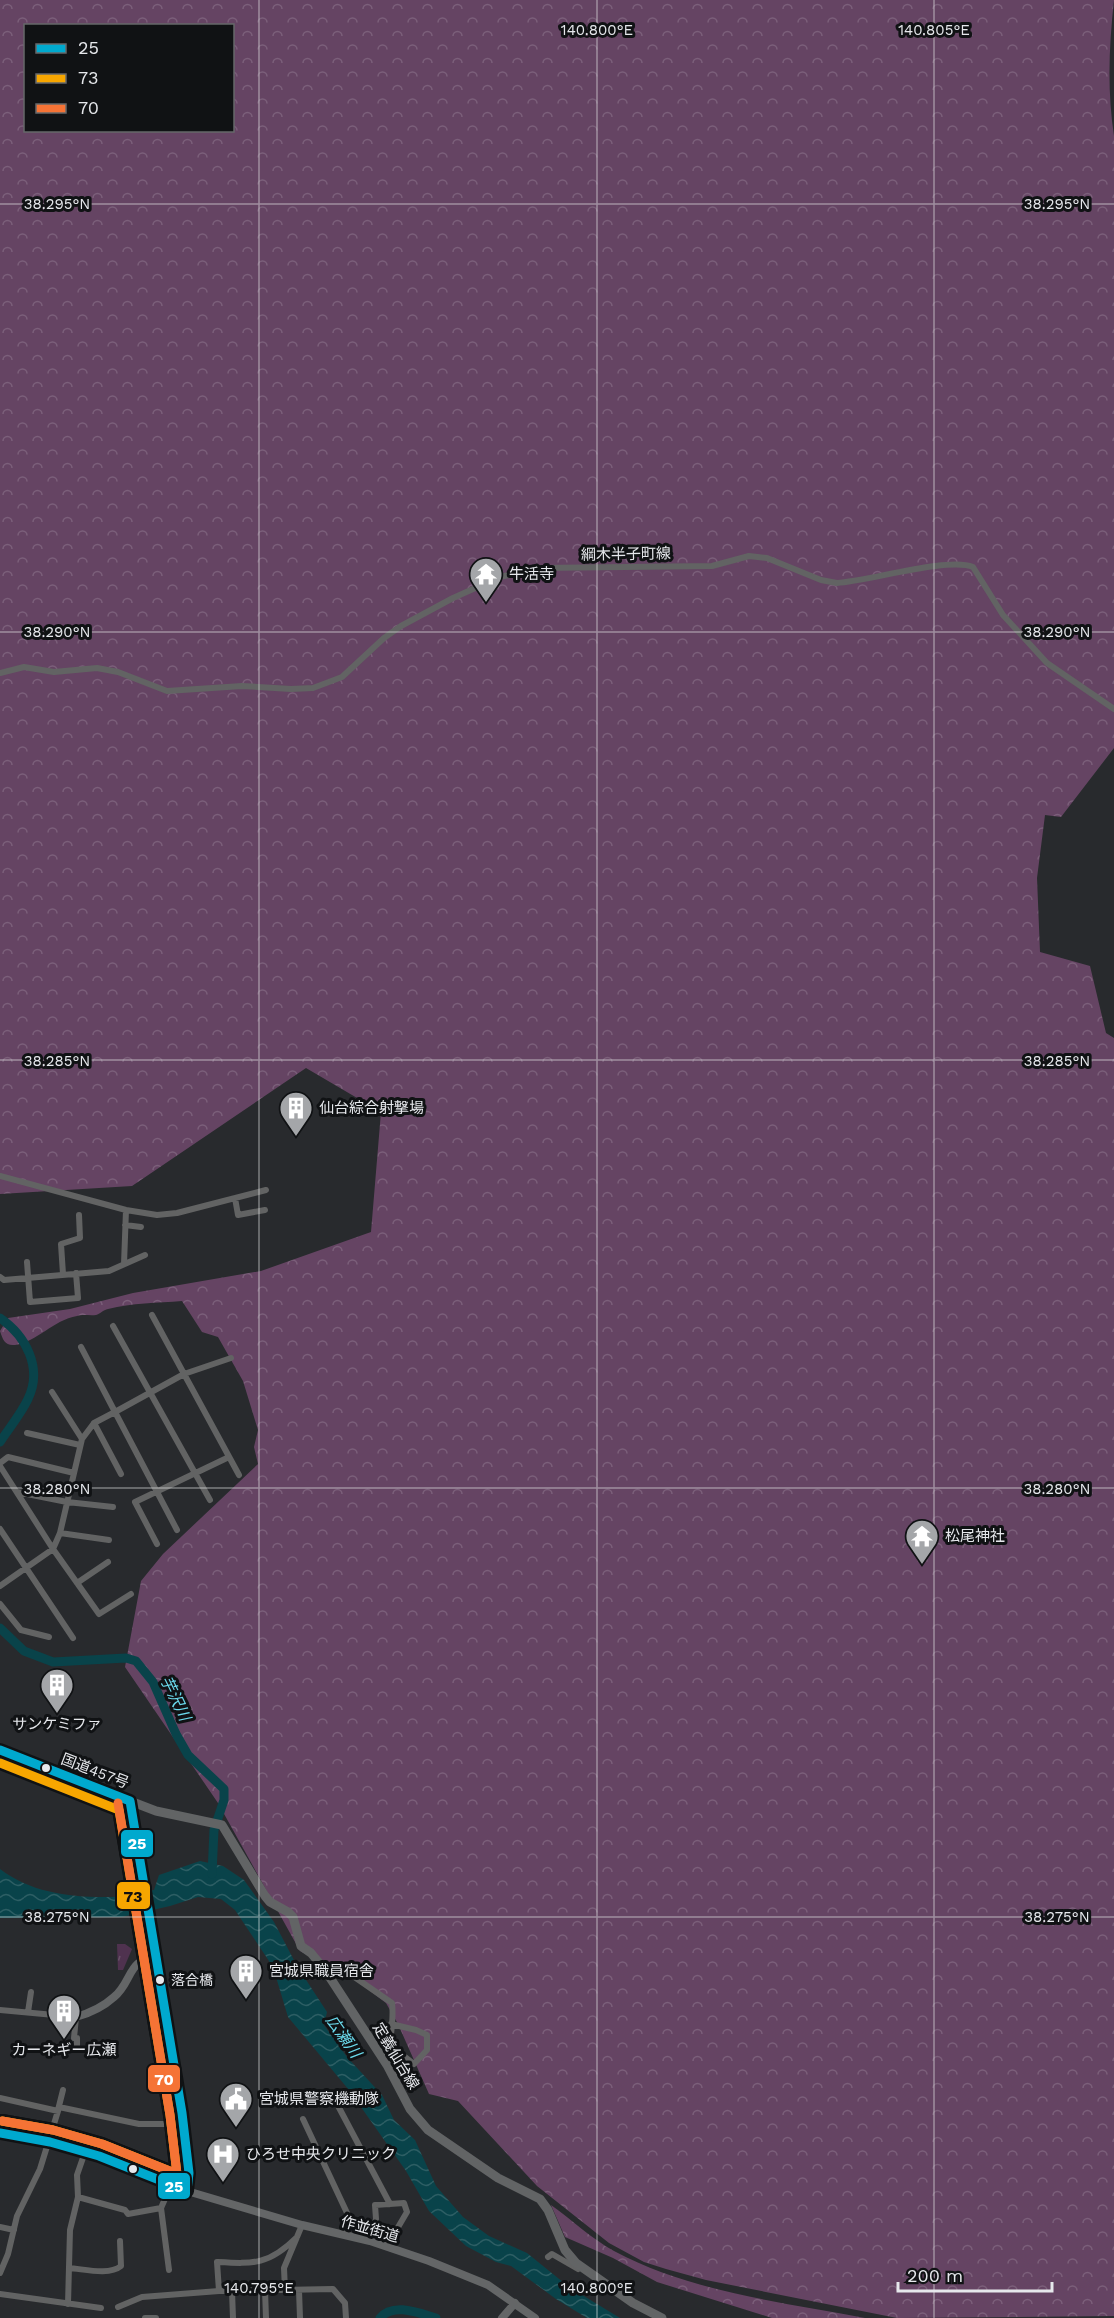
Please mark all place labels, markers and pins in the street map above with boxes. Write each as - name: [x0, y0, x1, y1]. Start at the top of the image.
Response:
- temple icon: 牛活寺: [468, 556, 504, 603]
- place label: 牛活寺: [509, 565, 554, 583]
- building icon: 仙台綜合射撃場: [278, 1090, 314, 1137]
- place label: 仙台綜合射撃場: [319, 1099, 424, 1117]
- temple icon: 松尾神社: [904, 1518, 940, 1565]
- place label: 松尾神社: [945, 1527, 1005, 1545]
- building icon: サンケミファ: [39, 1667, 75, 1714]
- place label: サンケミファ: [12, 1715, 102, 1733]
- unlabelled marker: [40, 1762, 52, 1774]
- building icon: 宮城県職員宿舎: [228, 1953, 264, 2000]
- place label: 宮城県職員宿舎: [269, 1962, 374, 1980]
- place label: 落合橋: [171, 1972, 213, 1988]
- marker: 落合橋: [154, 1974, 166, 1986]
- building icon: カーネギー広瀬: [46, 1993, 82, 2040]
- place label: カーネギー広瀬: [11, 2041, 117, 2059]
- public building icon: 宮城県警察機動隊: [218, 2081, 254, 2128]
- place label: 宮城県警察機動隊: [259, 2090, 379, 2108]
- hospital icon: ひろせ中央クリニック: [205, 2136, 241, 2183]
- place label: ひろせ中央クリニック: [246, 2145, 396, 2163]
- unlabelled marker: [127, 2163, 139, 2175]

